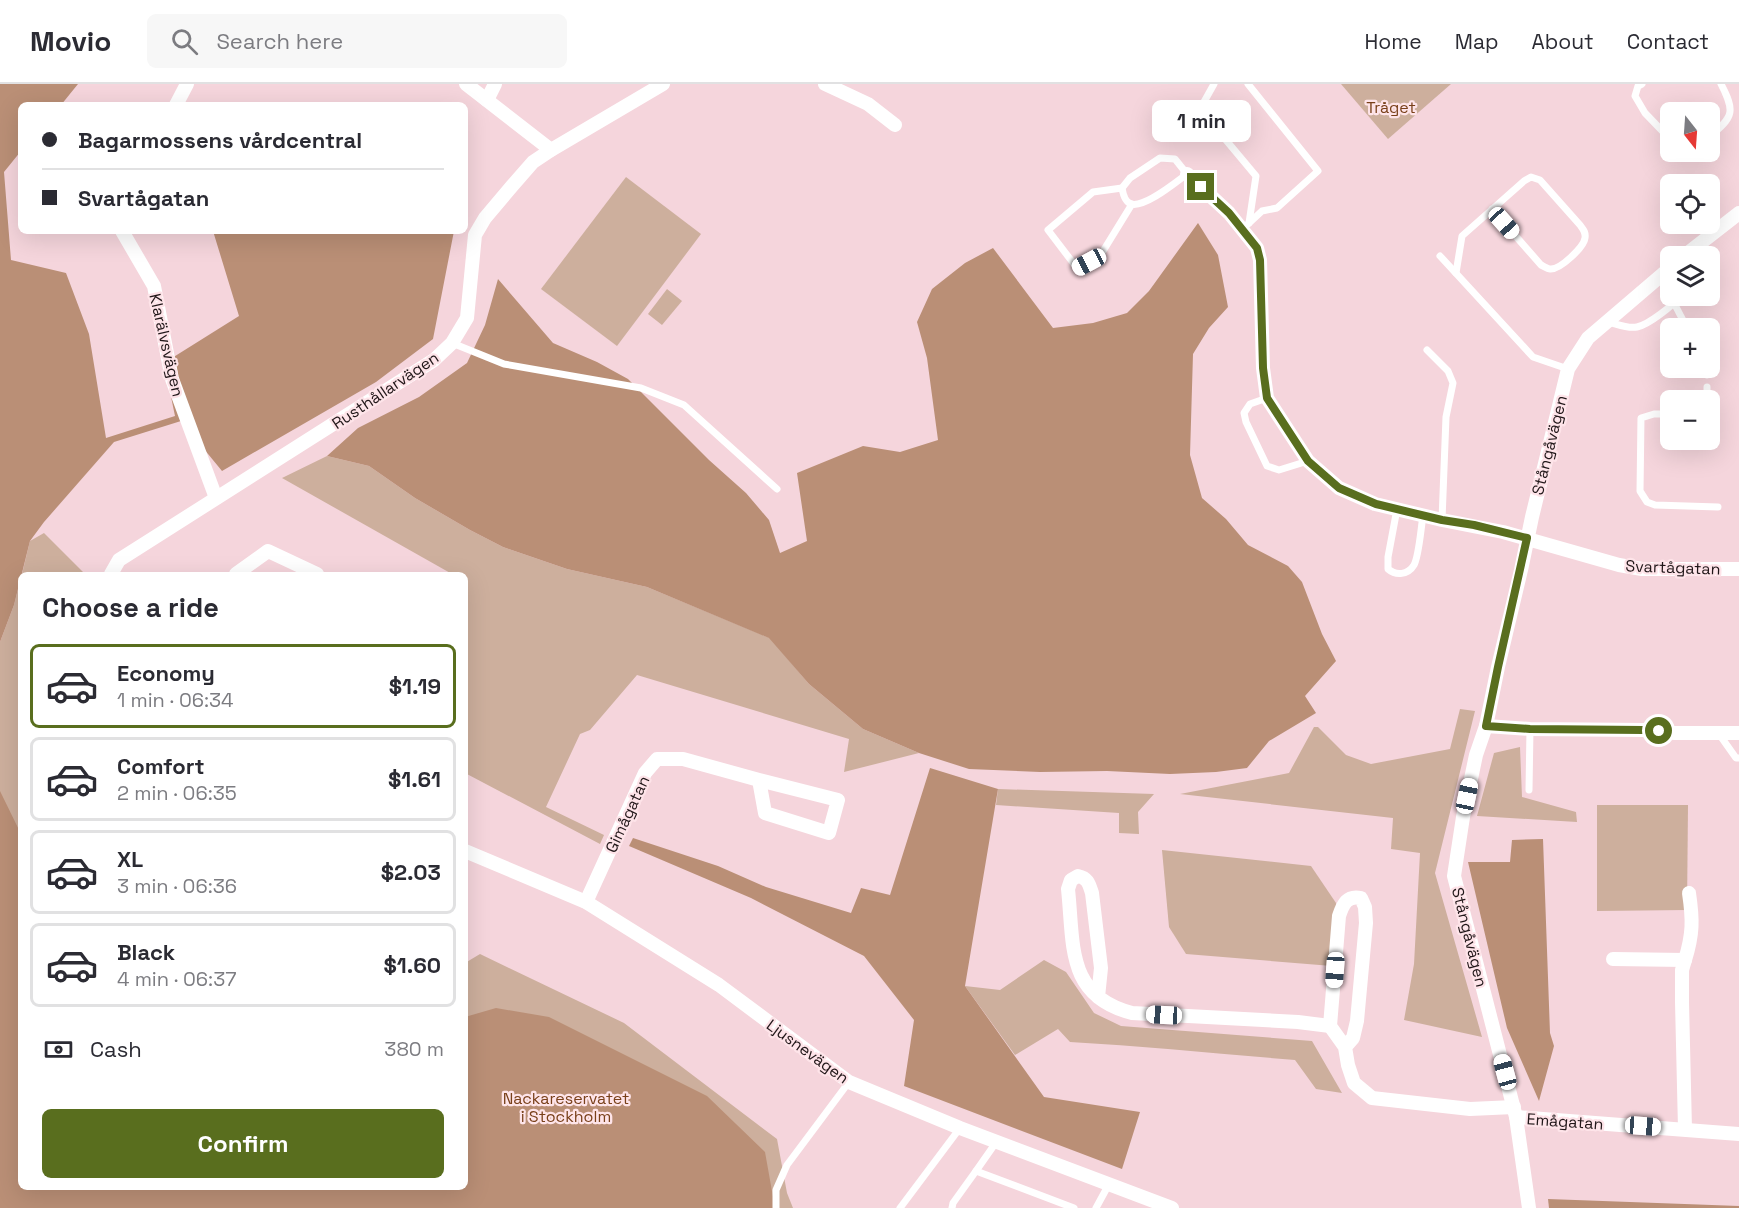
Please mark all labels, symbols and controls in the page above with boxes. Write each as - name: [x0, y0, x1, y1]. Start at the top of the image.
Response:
- search box: [147, 14, 567, 68]
- text: Movio: [30, 23, 111, 59]
- icon: search: [168, 25, 201, 58]
- text: Search here: [216, 27, 343, 55]
- text: Home: [1364, 28, 1422, 55]
- text: Map: [1455, 28, 1499, 55]
- text: About: [1532, 28, 1594, 55]
- text: Contact: [1627, 28, 1709, 55]
- park label: Tråget: [1366, 97, 1416, 118]
- callout: 1 min: [1152, 100, 1250, 142]
- north arrow: [1660, 102, 1720, 162]
- map controls: [1660, 102, 1720, 450]
- text: 1 min: [1177, 108, 1226, 134]
- text: Bagarmossens vårdcentral: [78, 126, 362, 154]
- route end: [1187, 173, 1214, 200]
- button: locate: [1660, 174, 1720, 234]
- text: Svartågatan: [78, 184, 209, 212]
- car: [1485, 204, 1523, 242]
- car: [1069, 246, 1109, 278]
- button: layers: [1660, 246, 1720, 306]
- street label: Klarälvsvägen: [144, 291, 189, 399]
- button: +: [1660, 318, 1720, 378]
- street label: Rusthållarvägen: [328, 347, 443, 434]
- button: −: [1660, 390, 1720, 450]
- street label: Stångåvägen: [1527, 393, 1572, 497]
- street label: Svartågatan: [1625, 555, 1721, 580]
- text: Choose a ride: [42, 590, 219, 625]
- icon: car: [45, 659, 99, 713]
- text: Economy: [117, 659, 215, 687]
- text: $1.19: [389, 672, 441, 700]
- text: 1 min · 06:34: [117, 687, 234, 713]
- route start: [1645, 717, 1672, 744]
- icon: car: [45, 752, 99, 806]
- text: Comfort: [117, 752, 205, 780]
- text: $1.61: [388, 765, 441, 793]
- street label: Gimågatan: [601, 772, 654, 856]
- car: [1454, 777, 1480, 815]
- text: 2 min · 06:35: [117, 780, 237, 806]
- icon: car: [45, 845, 99, 899]
- text: XL: [117, 845, 143, 873]
- text: $2.03: [381, 858, 441, 886]
- text: 3 min · 06:36: [117, 873, 237, 899]
- street label: Stångåvägen: [1447, 885, 1492, 989]
- icon: car: [45, 938, 99, 992]
- text: Black: [117, 938, 175, 966]
- text: $1.60: [384, 951, 441, 979]
- car: [1325, 951, 1345, 989]
- text: 4 min · 06:37: [117, 966, 237, 992]
- car: [1146, 1005, 1182, 1025]
- street label: Ljusnevägen: [762, 1014, 853, 1088]
- icon: cash: [42, 1033, 75, 1066]
- text: Cash: [90, 1035, 142, 1063]
- text: 380 m: [384, 1036, 444, 1062]
- car: [1492, 1052, 1518, 1092]
- park label: Nackareservatet i Stockholm: [503, 1088, 629, 1127]
- street label: Emågatan: [1526, 1108, 1604, 1135]
- button: Confirm: [42, 1109, 444, 1178]
- car: [1624, 1116, 1662, 1136]

